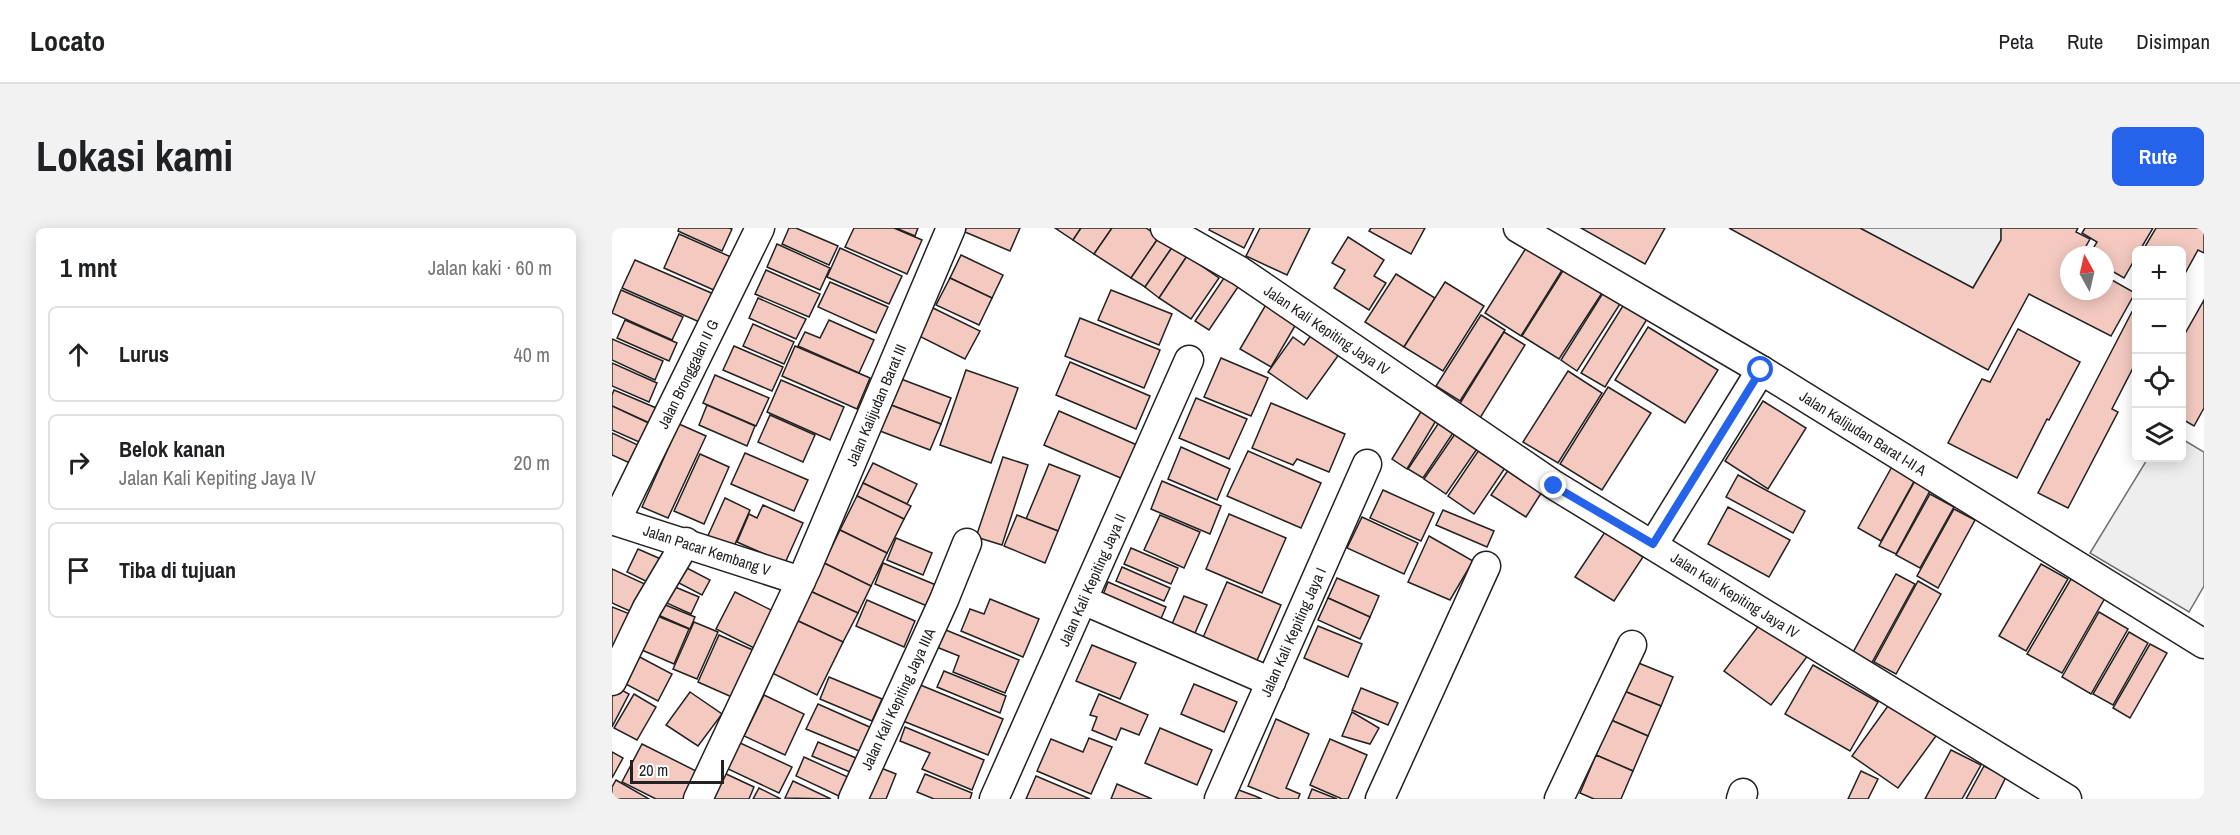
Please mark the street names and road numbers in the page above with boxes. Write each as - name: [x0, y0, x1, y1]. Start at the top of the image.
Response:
- street label: Jalan Kali Kepiting Jaya IV: [1260, 280, 1395, 380]
- street label: Jalan Bronggalan II G: [652, 316, 724, 432]
- street label: Jalan Kalijudan Barat III: [841, 341, 911, 469]
- street label: Jalan Kalijudan Barat I-II A: [1796, 386, 1931, 481]
- street label: Jalan Kali Kepiting Jaya II: [1053, 510, 1131, 650]
- street label: Jalan Pacar Kembang V: [641, 520, 774, 581]
- street label: Jalan Kali Kepiting Jaya IV: [1667, 547, 1804, 643]
- street label: Jalan Kali Kepiting Jaya I: [1255, 564, 1331, 700]
- street label: Jalan Kali Kepiting Jaya IIIA: [856, 624, 941, 773]

